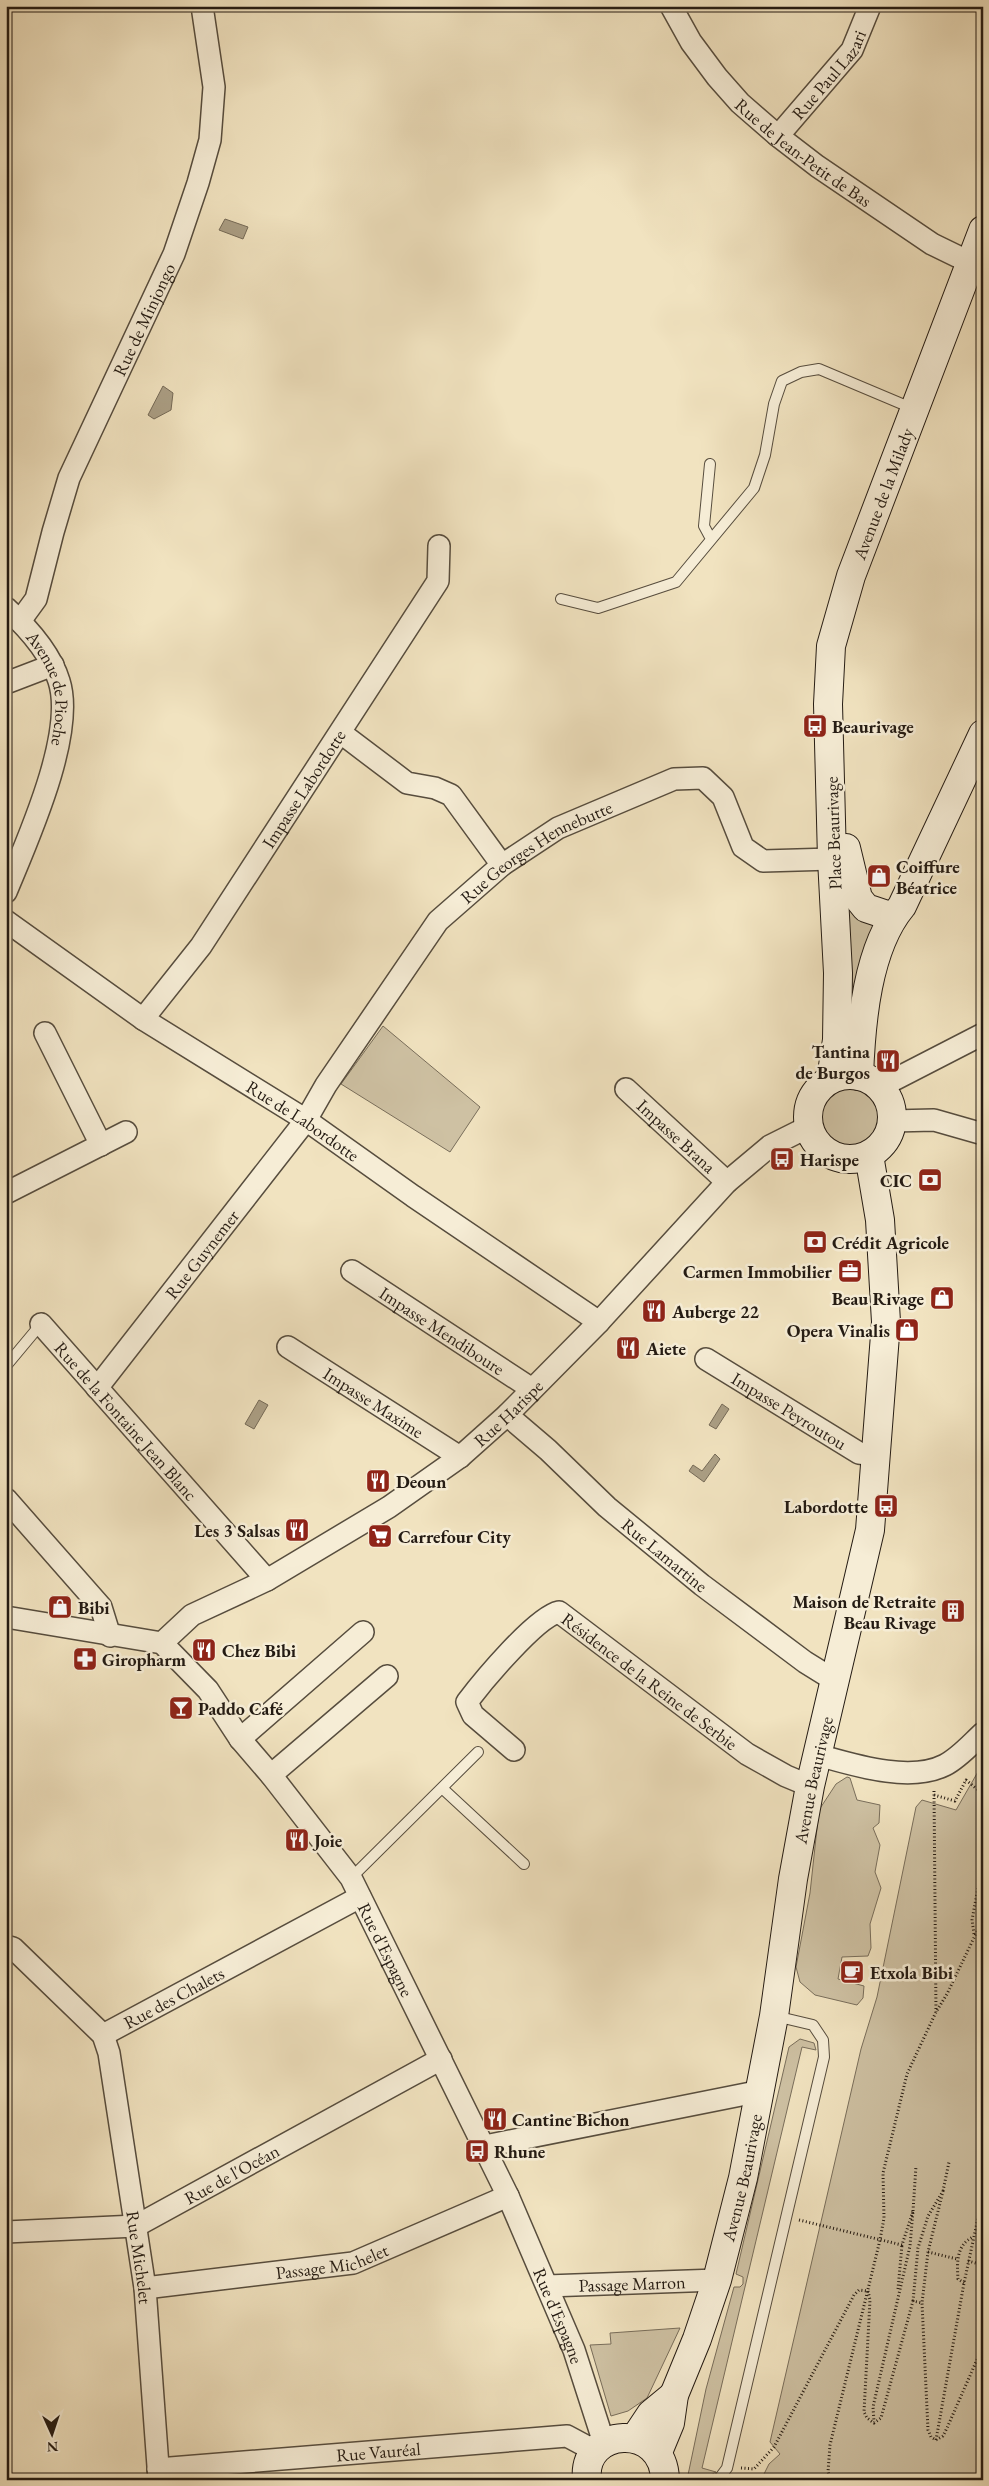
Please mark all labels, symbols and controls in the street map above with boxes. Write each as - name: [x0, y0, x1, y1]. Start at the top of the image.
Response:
- street label: Rue Paul Lazari: [786, 26, 871, 124]
- street label: Rue de Jean-Petit de Bas: [730, 93, 877, 212]
- street label: Rue de Minjongo: [107, 259, 180, 379]
- street label: Avenue de la Milady: [847, 424, 918, 564]
- street label: Avenue de Pioche: [21, 625, 74, 748]
- bus stop icon: Beaurivage: [802, 713, 828, 739]
- place label: Beaurivage: [832, 715, 914, 738]
- street label: Impasse Labordotte: [256, 725, 350, 852]
- street label: Place Beaurivage: [820, 776, 846, 890]
- street label: Rue Georges Hennebutte: [455, 795, 616, 908]
- place label: Coiffure Béatrice: [896, 855, 960, 899]
- shop icon: Coiffure Béatrice: [866, 863, 892, 889]
- place label: Tantina de Burgos: [796, 1040, 870, 1084]
- restaurant icon: Tantina de Burgos: [875, 1048, 901, 1074]
- street label: Rue de Labordotte: [242, 1075, 364, 1166]
- street label: Impasse Brana: [633, 1094, 722, 1178]
- bus stop icon: Harispe: [769, 1146, 795, 1172]
- place label: Harispe: [800, 1148, 859, 1171]
- bank icon: CIC: [917, 1167, 943, 1193]
- place label: CIC: [880, 1169, 912, 1192]
- street label: Rue Guynemer: [160, 1205, 244, 1303]
- bank icon: Crédit Agricole: [802, 1229, 828, 1255]
- place label: Crédit Agricole: [832, 1231, 949, 1254]
- office icon: Carmen Immobilier: [837, 1258, 863, 1284]
- place label: Carmen Immobilier: [683, 1260, 833, 1283]
- street label: Impasse Mendiboure: [375, 1281, 509, 1380]
- shop icon: Beau Rivage: [929, 1285, 955, 1311]
- place label: Beau Rivage: [832, 1287, 924, 1310]
- restaurant icon: Auberge 22: [641, 1298, 667, 1324]
- place label: Auberge 22: [671, 1300, 760, 1323]
- shop icon: Opera Vinalis: [894, 1317, 920, 1343]
- place label: Opera Vinalis: [787, 1319, 890, 1342]
- restaurant icon: Aiete: [615, 1335, 641, 1361]
- street label: Rue de la Fontaine Jean Blanc: [50, 1336, 203, 1505]
- place label: Aiete: [645, 1337, 687, 1360]
- street label: Impasse Maxime: [319, 1361, 429, 1443]
- street label: Impasse Peyroutou: [728, 1366, 852, 1455]
- street label: Rue Harispe: [468, 1374, 547, 1451]
- restaurant icon: Deoun: [365, 1468, 391, 1494]
- place label: Deoun: [396, 1470, 446, 1493]
- bus stop icon: Labordotte: [873, 1493, 899, 1519]
- place label: Labordotte: [784, 1495, 868, 1518]
- street label: Rue Lamartine: [617, 1513, 712, 1597]
- restaurant icon: Les 3 Salsas: [284, 1517, 310, 1543]
- place label: Les 3 Salsas: [194, 1519, 280, 1542]
- supermarket icon: Carrefour City: [367, 1523, 393, 1549]
- place label: Carrefour City: [398, 1525, 511, 1548]
- place label: Maison de Retraite Beau Rivage: [792, 1590, 936, 1634]
- shop icon: Bibi: [47, 1594, 73, 1620]
- place label: Bibi: [78, 1596, 110, 1619]
- building icon: Maison de Retraite Beau Rivage: [940, 1598, 966, 1624]
- street label: Résidence de la Reine de Serbie: [557, 1607, 742, 1755]
- restaurant icon: Chez Bibi: [191, 1637, 217, 1663]
- place label: Chez Bibi: [222, 1639, 297, 1662]
- pharmacy icon: Giropharm: [72, 1646, 98, 1672]
- place label: Giropharm: [102, 1648, 187, 1671]
- bar icon: Paddo Café: [168, 1695, 194, 1721]
- place label: Paddo Café: [198, 1697, 283, 1720]
- street label: Avenue Beaurivage: [788, 1714, 837, 1847]
- restaurant icon: Joie: [284, 1827, 310, 1853]
- place label: Joie: [312, 1829, 343, 1852]
- street label: Rue d'Espagne: [353, 1898, 419, 2000]
- cafe icon: Etxola Bibi: [839, 1959, 865, 1985]
- street label: Rue des Chalets: [119, 1961, 228, 2033]
- place label: Etxola Bibi: [870, 1961, 954, 1984]
- restaurant icon: Cantine Bichon: [482, 2106, 508, 2132]
- place label: Cantine Bichon: [512, 2108, 629, 2131]
- street label: Avenue Beaurivage: [716, 2112, 767, 2244]
- street label: Rue de l'Océan: [180, 2138, 284, 2209]
- bus stop icon: Rhune: [464, 2138, 490, 2164]
- place label: Rhune: [494, 2140, 546, 2163]
- street label: Rue Michelet: [122, 2209, 158, 2305]
- street label: Passage Michelet: [274, 2238, 392, 2284]
- street label: Rue d'Espagne: [528, 2264, 589, 2366]
- street label: Passage Marron: [578, 2270, 686, 2296]
- north arrow: [28, 2408, 78, 2458]
- street label: Rue Vauréal: [335, 2436, 421, 2466]
- text: N: [46, 2438, 59, 2456]

